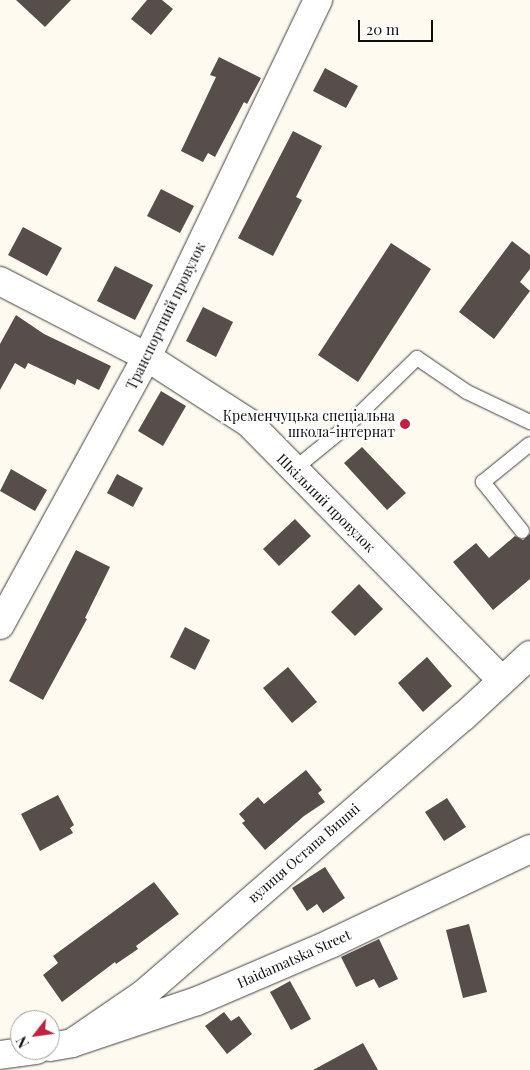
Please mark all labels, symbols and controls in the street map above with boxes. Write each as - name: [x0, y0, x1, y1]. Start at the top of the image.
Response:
- scale bar: [360, 10, 435, 42]
- text: 20 m: [366, 19, 399, 39]
- street label: Транспортний провулок: [123, 240, 209, 392]
- place label: Кременчуцька спеціальна школа-інтернат: [223, 408, 395, 441]
- marker: Кременчуцька спеціальна школа-інтернат: [399, 418, 411, 430]
- street label: Шкільний провулок: [273, 450, 379, 556]
- street label: вулиця Остапа Вишні: [245, 800, 363, 906]
- street label: Haidamatska Street: [234, 926, 354, 992]
- north arrow: [10, 1010, 60, 1060]
- text: N: [12, 1033, 33, 1051]

